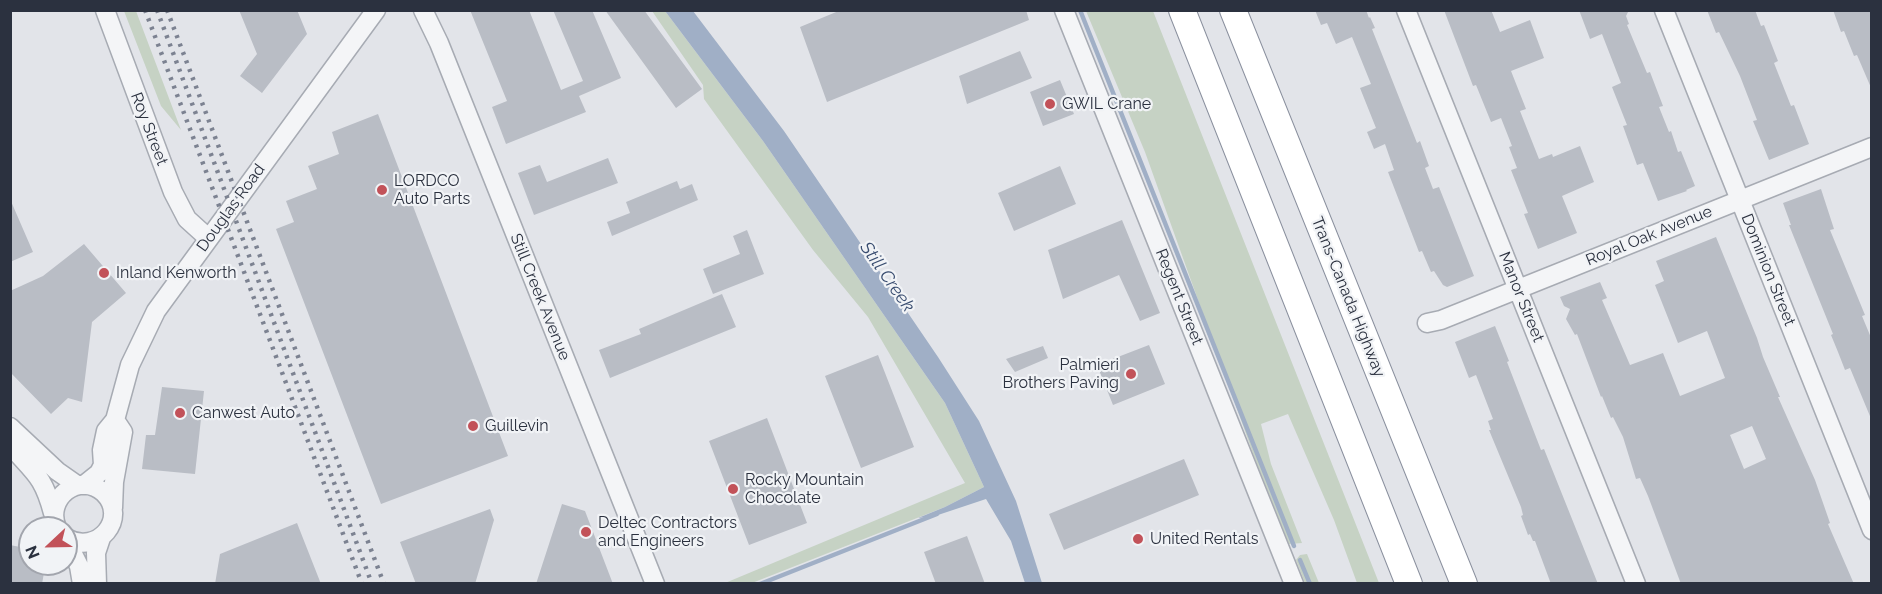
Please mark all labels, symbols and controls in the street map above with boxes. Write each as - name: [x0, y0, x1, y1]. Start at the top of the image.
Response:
- street label: Roy Street: [126, 90, 172, 168]
- place label: GWIL Crane: [1062, 94, 1151, 114]
- marker: GWIL Crane: [1043, 97, 1057, 111]
- street label: Douglas Road: [193, 160, 269, 256]
- place label: LORDCO Auto Parts: [394, 171, 470, 209]
- marker: LORDCO Auto Parts: [375, 183, 389, 197]
- street label: Royal Oak Avenue: [1583, 202, 1715, 270]
- street label: Dominion Street: [1737, 211, 1799, 329]
- street label: Trans-Canada Highway: [1307, 214, 1389, 380]
- street label: Still Creek Avenue: [506, 231, 574, 363]
- water label: Still Creek: [855, 238, 919, 316]
- street label: Regent Street: [1151, 246, 1207, 348]
- street label: Manor Street: [1494, 249, 1548, 345]
- place label: Inland Kenworth: [116, 263, 237, 283]
- marker: Inland Kenworth: [97, 266, 111, 280]
- place label: Palmieri Brothers Paving: [1003, 355, 1119, 393]
- marker: Palmieri Brothers Paving: [1124, 367, 1138, 381]
- place label: Canwest Auto: [192, 403, 295, 423]
- marker: Canwest Auto: [173, 406, 187, 420]
- place label: Guillevin: [485, 416, 549, 436]
- marker: Guillevin: [466, 419, 480, 433]
- place label: Rocky Mountain Chocolate: [745, 470, 864, 508]
- marker: Rocky Mountain Chocolate: [726, 482, 740, 496]
- place label: Deltec Contractors and Engineers: [598, 513, 737, 551]
- north arrow: [18, 516, 78, 576]
- marker: Deltec Contractors and Engineers: [579, 525, 593, 539]
- place label: United Rentals: [1150, 529, 1258, 549]
- marker: United Rentals: [1131, 532, 1145, 546]
- text: N: [22, 543, 44, 561]

